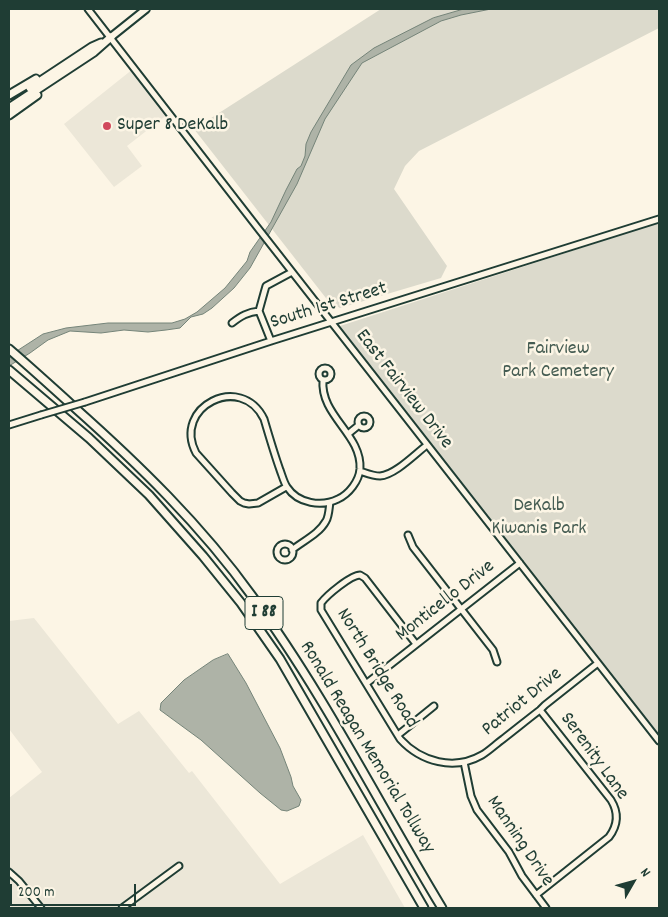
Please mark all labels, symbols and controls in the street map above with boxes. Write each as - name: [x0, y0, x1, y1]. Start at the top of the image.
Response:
- place label: Super 8 DeKalb: [117, 114, 228, 138]
- marker: Super 8 DeKalb: [101, 120, 113, 132]
- street label: South 1st Street: [268, 278, 390, 336]
- street label: East Fairview Drive: [349, 325, 457, 455]
- park label: Fairview Park Cemetery: [502, 338, 614, 385]
- park label: DeKalb Kiwanis Park: [491, 495, 587, 542]
- street label: Monticello Drive: [392, 556, 500, 648]
- road number: I 88: [245, 596, 283, 630]
- street label: North Bridge Road: [330, 605, 422, 733]
- street label: Ronald Reagan Memorial Tollway: [293, 637, 439, 859]
- street label: Patriot Drive: [478, 663, 568, 743]
- street label: Serenity Lane: [553, 709, 633, 805]
- street label: Manning Drive: [480, 792, 558, 892]
- north arrow: [608, 857, 658, 907]
- text: N: [635, 864, 655, 882]
- scale bar: [12, 874, 139, 906]
- text: 200 m: [18, 882, 55, 904]

